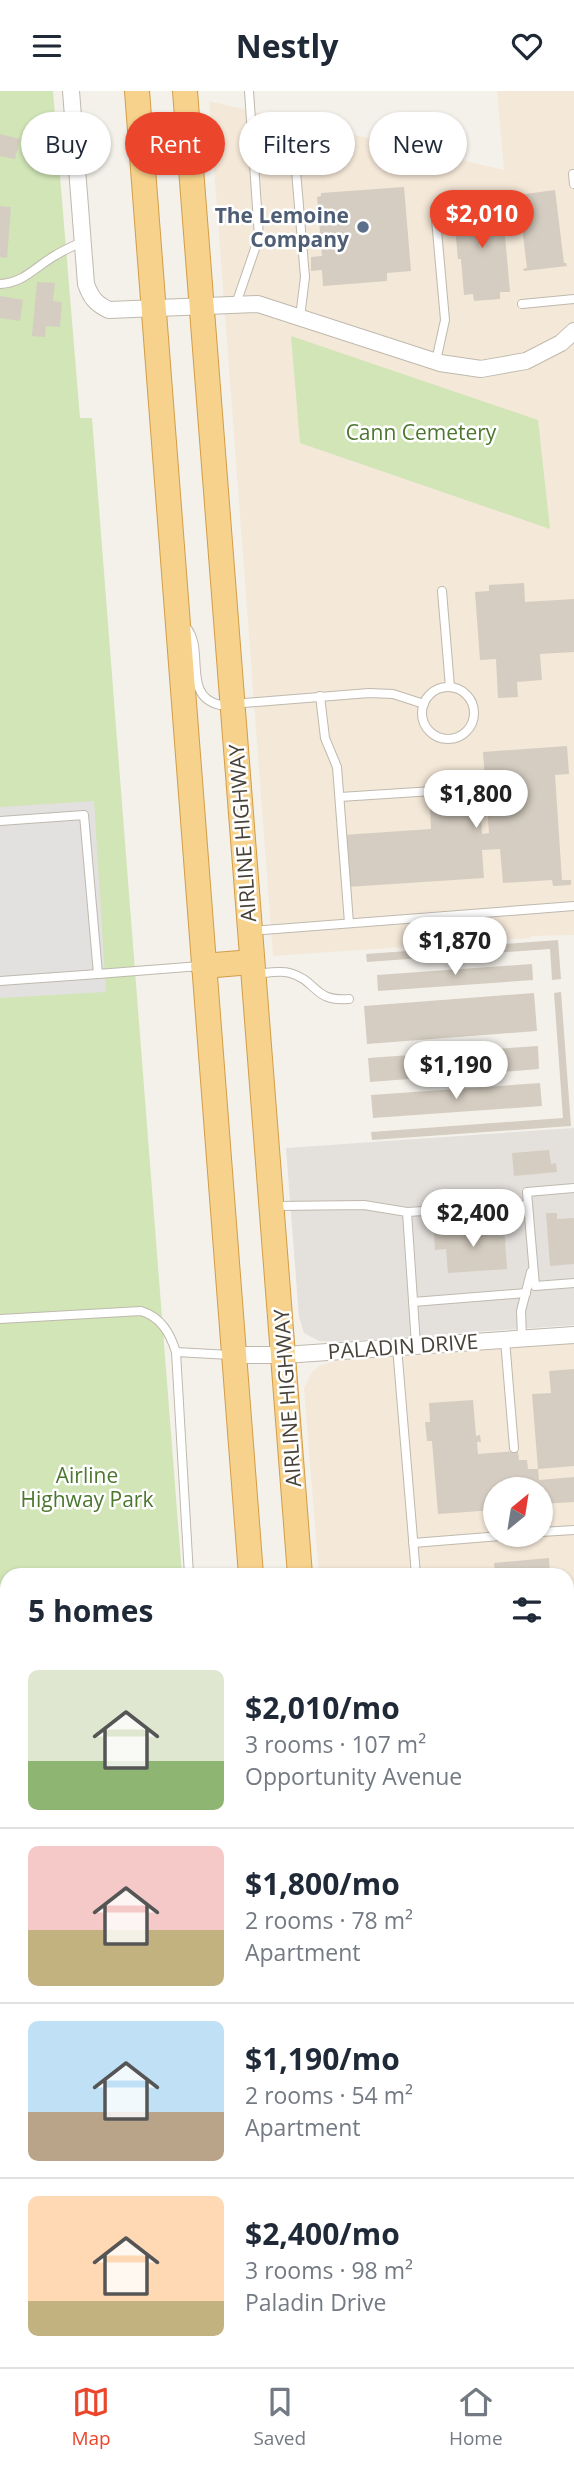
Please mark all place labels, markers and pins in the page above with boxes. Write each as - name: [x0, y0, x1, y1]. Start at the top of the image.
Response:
- pin: $2,010: [425, 191, 539, 250]
- place label: The Lemoine Company: [215, 201, 349, 253]
- marker: The Lemoine Company: [355, 219, 371, 235]
- pin: $1,800: [419, 771, 533, 830]
- pin: $1,870: [398, 917, 512, 977]
- pin: $1,190: [399, 1041, 513, 1101]
- pin: $2,400: [416, 1189, 530, 1249]

